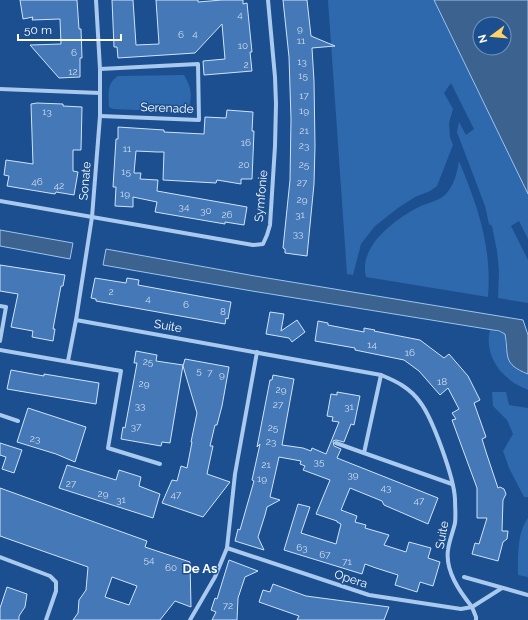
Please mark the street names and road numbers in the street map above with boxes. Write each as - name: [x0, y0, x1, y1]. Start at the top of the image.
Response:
- street label: Serenade: [140, 100, 194, 116]
- street label: Sonate: [76, 161, 94, 201]
- street label: Symfonie: [252, 169, 270, 223]
- street label: Suite: [153, 317, 183, 335]
- street label: Suite: [433, 520, 451, 550]
- street label: Opera: [333, 567, 369, 591]

